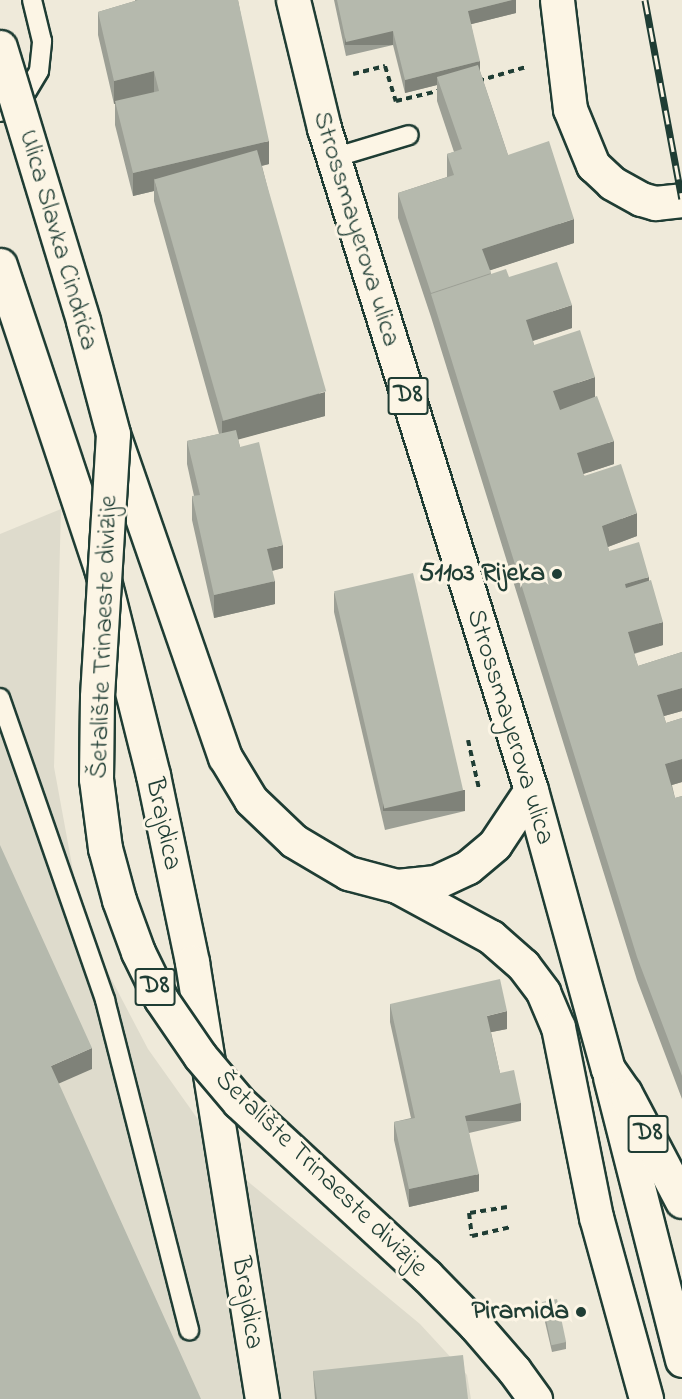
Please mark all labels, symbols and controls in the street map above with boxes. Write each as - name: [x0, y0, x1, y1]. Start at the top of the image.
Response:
- street label: Strossmayerova ulica: [305, 107, 407, 351]
- street label: Ulica Slavka Cindrića: [11, 126, 105, 354]
- road number: D8: [387, 373, 429, 419]
- street label: Šetalište Trinaeste divizije: [83, 495, 125, 779]
- place label: 51103 Rijeka: [419, 558, 545, 590]
- marker: 51103 Rijeka: [550, 567, 564, 581]
- street label: Strossmayerova ulica: [459, 605, 561, 849]
- street label: Brajdica: [137, 775, 189, 873]
- road number: D8: [134, 964, 176, 1010]
- street label: Šetalište Trinaeste divizije: [208, 1064, 434, 1284]
- road number: D8: [627, 1111, 669, 1157]
- street label: Brajdica: [224, 1254, 270, 1352]
- place label: Piramida: [472, 1296, 569, 1328]
- marker: Piramida: [574, 1305, 588, 1319]

